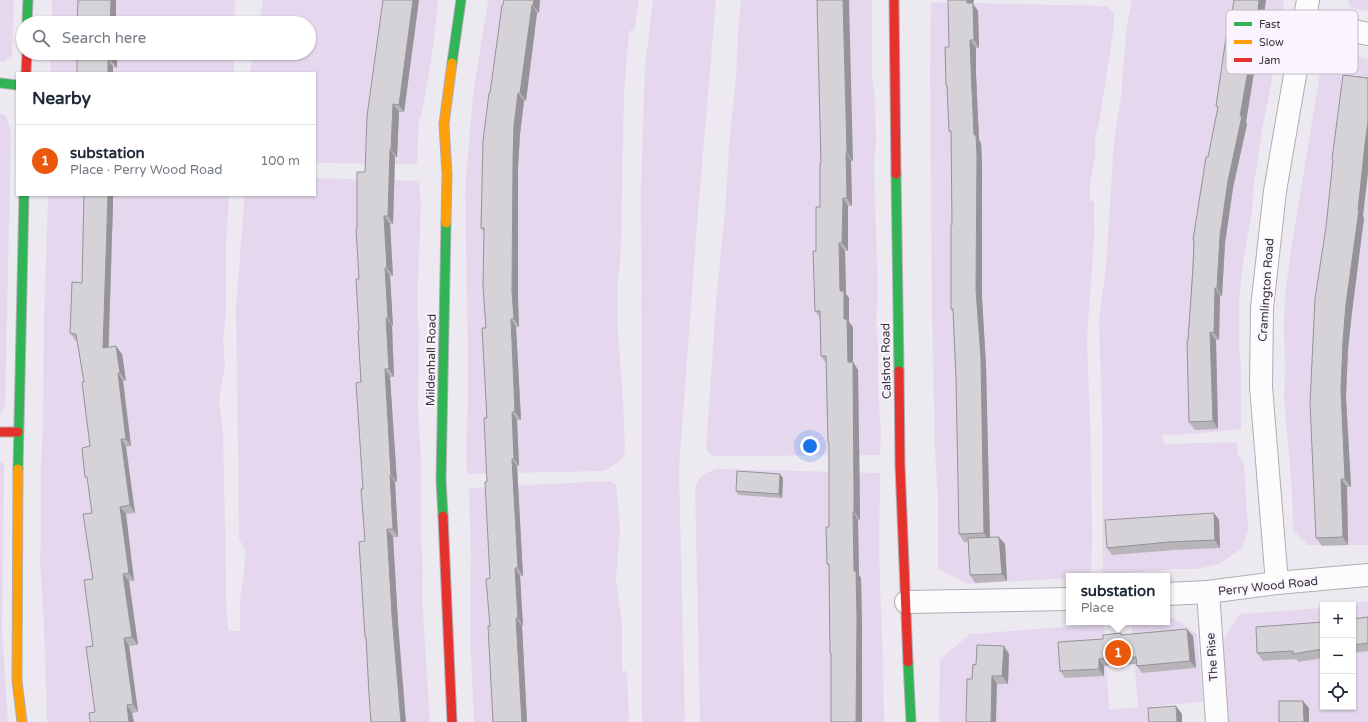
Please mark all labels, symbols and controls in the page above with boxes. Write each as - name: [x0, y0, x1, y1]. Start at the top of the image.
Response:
- legend: [1226, 10, 1358, 74]
- search box: [16, 16, 316, 60]
- text: Fast: [1259, 18, 1280, 31]
- icon: search: [30, 27, 52, 49]
- text: Search here: [62, 29, 146, 47]
- text: Slow: [1259, 36, 1284, 49]
- text: Jam: [1259, 54, 1280, 67]
- text: Nearby: [32, 88, 91, 109]
- text: substation: [70, 144, 145, 162]
- text: 1: [41, 153, 49, 169]
- text: 100 m: [260, 153, 300, 169]
- text: Place · Perry Wood Road: [70, 162, 222, 178]
- street label: Cramlington Road: [1255, 238, 1277, 342]
- street label: Mildenhall Road: [423, 314, 439, 406]
- street label: Calshot Road: [878, 323, 894, 399]
- your location: [800, 436, 820, 456]
- popup: [1066, 573, 1170, 625]
- street label: Perry Wood Road: [1217, 574, 1319, 598]
- text: substation: [1081, 582, 1155, 600]
- text: Place: [1081, 600, 1114, 616]
- map controls: [1320, 602, 1356, 710]
- button: +: [1320, 602, 1356, 638]
- street label: The Rise: [1203, 632, 1221, 682]
- pin: 1: [1105, 638, 1131, 668]
- button: −: [1320, 638, 1356, 674]
- button: locate: [1320, 674, 1356, 710]

